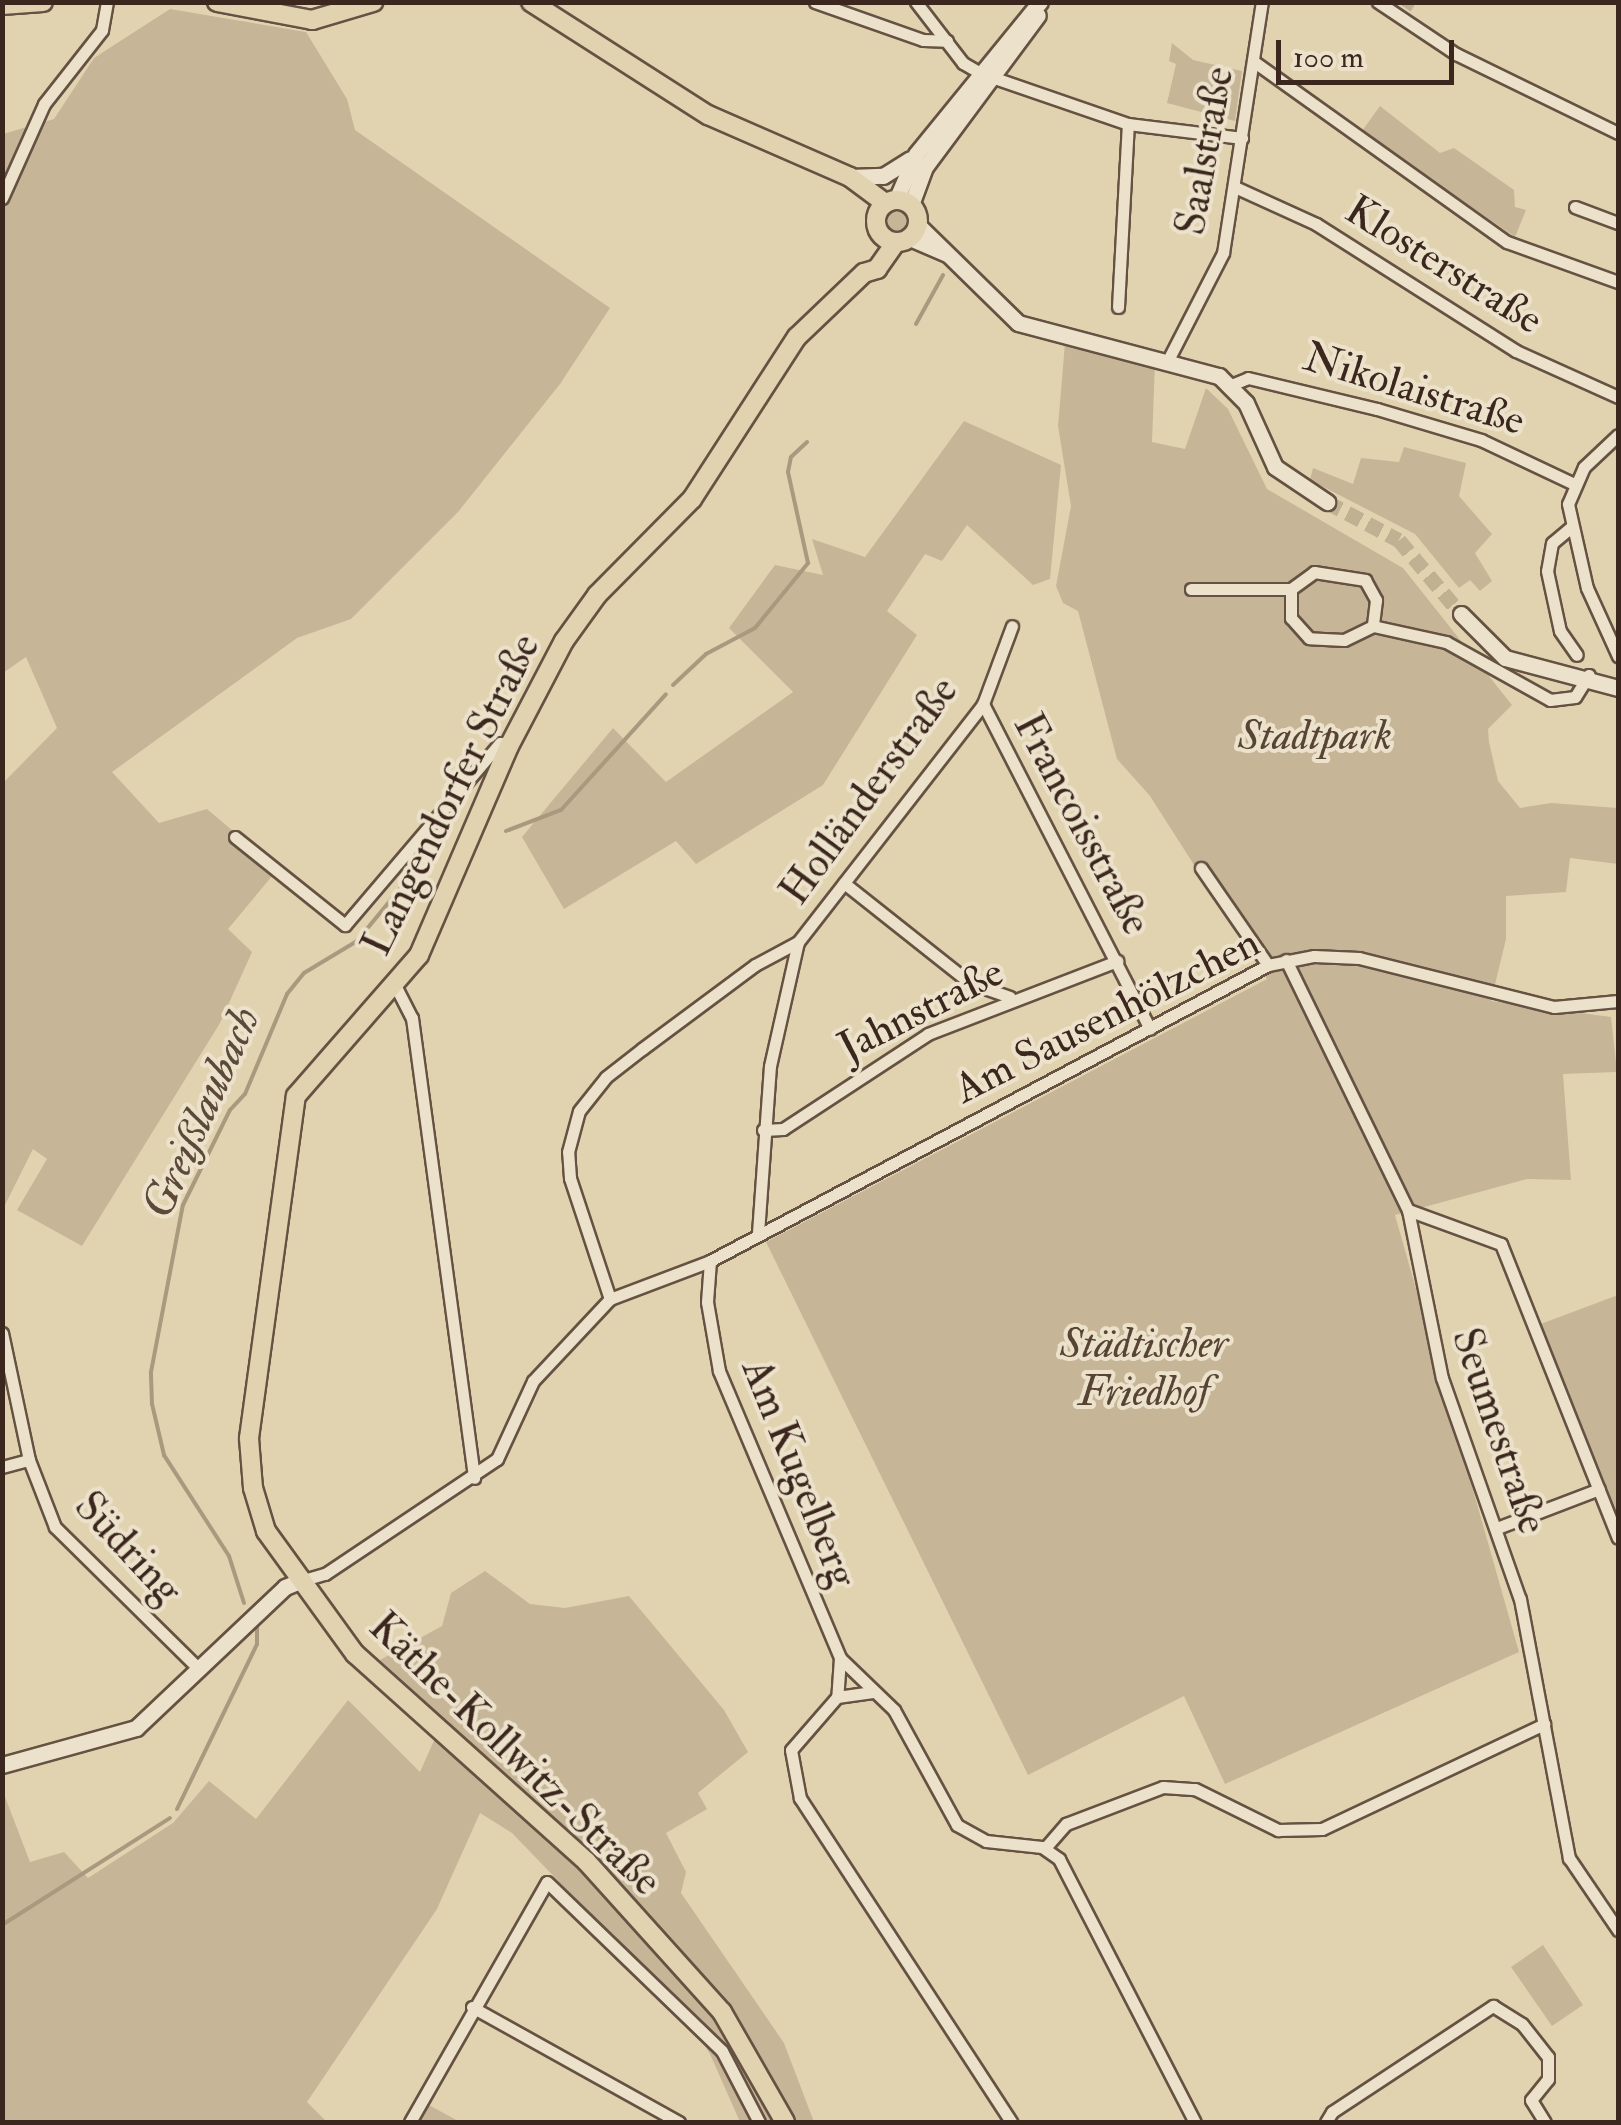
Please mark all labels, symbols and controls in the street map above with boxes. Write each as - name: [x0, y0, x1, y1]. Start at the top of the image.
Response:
- scale bar: [1281, 20, 1458, 82]
- text: 100 m: [1293, 39, 1364, 76]
- street label: Saalstraße: [1165, 63, 1245, 239]
- street label: Klosterstraße: [1336, 185, 1552, 345]
- street label: Nikolaistraße: [1298, 332, 1530, 446]
- street label: Langendorfer Straße: [351, 626, 551, 964]
- street label: Holländerstraße: [769, 667, 969, 915]
- street label: Francoisstraße: [1003, 705, 1161, 943]
- park label: Stadtpark: [1238, 711, 1392, 761]
- street label: Am Sausenhölzchen: [946, 917, 1268, 1115]
- street label: Jahnstraße: [830, 947, 1012, 1073]
- water label: Greißlaubach: [131, 999, 273, 1227]
- park label: Städtischer Friedhof: [1060, 1319, 1228, 1418]
- street label: Seumestraße: [1440, 1322, 1558, 1540]
- street label: Am Kugelberg: [730, 1352, 868, 1594]
- street label: Südring: [64, 1482, 192, 1614]
- street label: Käthe-Kollwitz-Straße: [359, 1602, 671, 1906]

